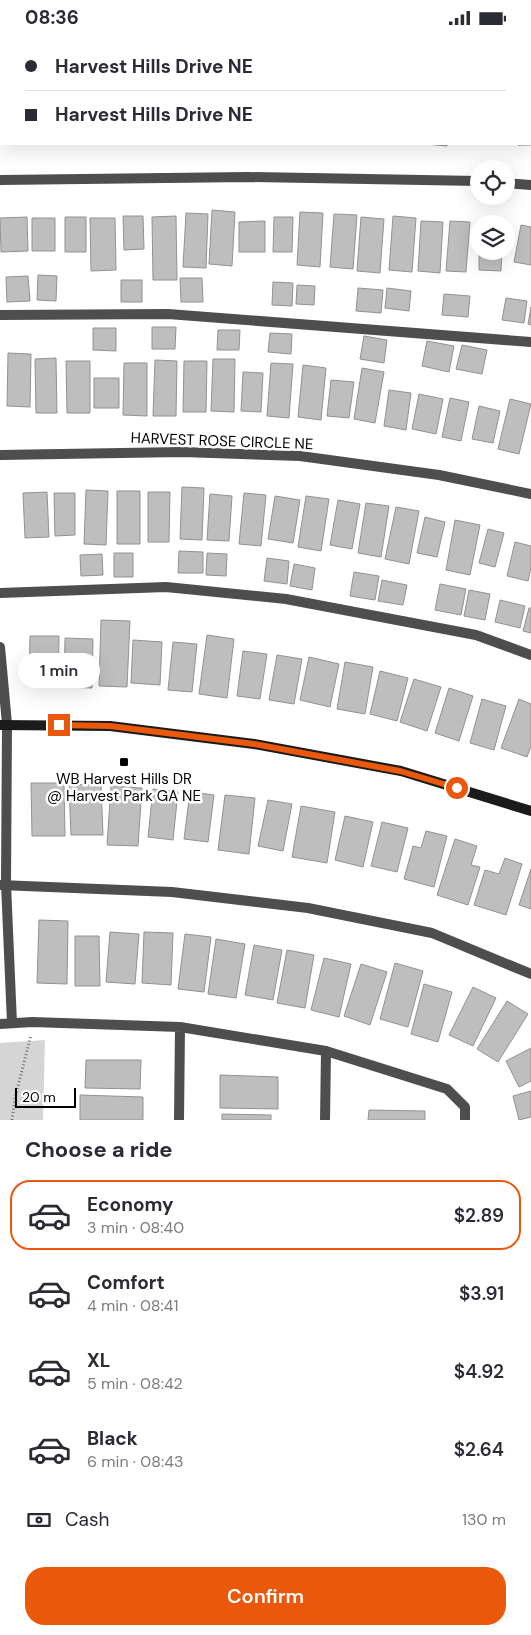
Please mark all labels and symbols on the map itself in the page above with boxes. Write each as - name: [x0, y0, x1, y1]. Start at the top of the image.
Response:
- street label: HARVEST ROSE CIRCLE NE: [130, 428, 314, 454]
- callout: 1 min: [18, 653, 100, 687]
- route end: [48, 714, 70, 736]
- marker: WB Harvest Hills DR @ Harvest Park GA NE: [118, 756, 130, 768]
- place label: WB Harvest Hills DR @ Harvest Park GA NE: [47, 769, 201, 806]
- route start: [446, 777, 468, 799]
- scale bar: [15, 1085, 76, 1108]

